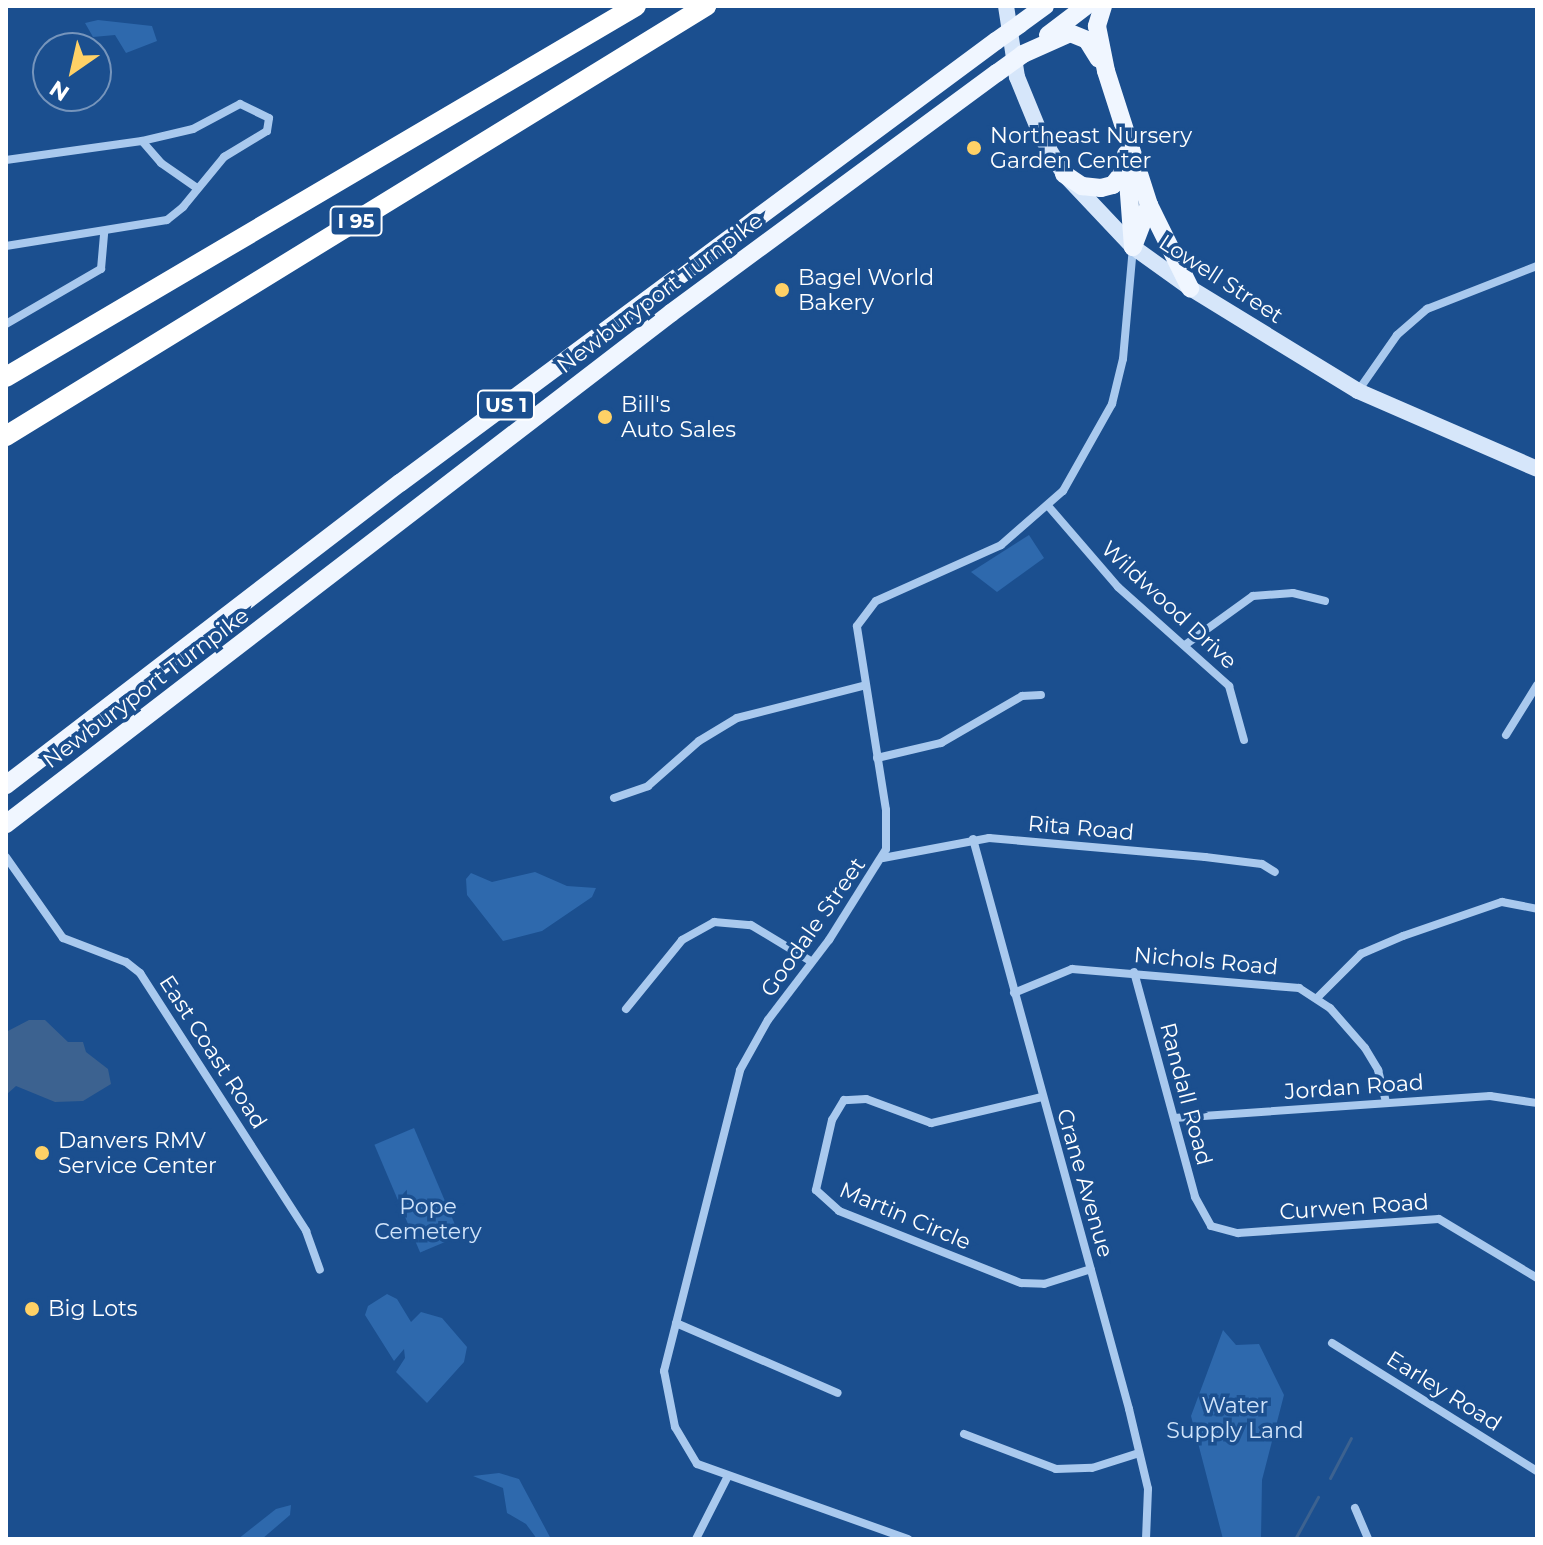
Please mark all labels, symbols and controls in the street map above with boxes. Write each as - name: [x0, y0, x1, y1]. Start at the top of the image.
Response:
- north arrow: [32, 32, 112, 112]
- text: N: [44, 74, 74, 107]
- place label: Northeast Nursery Garden Center: [990, 122, 1192, 174]
- marker: Northeast Nursery Garden Center: [965, 139, 983, 157]
- road number: I 95: [328, 205, 384, 237]
- street label: Newburyport Turnpike: [552, 207, 768, 379]
- street label: Lowell Street: [1154, 229, 1288, 329]
- place label: Bagel World Bakery: [798, 264, 934, 316]
- marker: Bagel World Bakery: [773, 281, 791, 299]
- road number: US 1: [476, 389, 536, 421]
- place label: Bill's Auto Sales: [621, 391, 736, 442]
- marker: Bill's Auto Sales: [596, 408, 614, 426]
- street label: Wildwood Drive: [1096, 535, 1242, 675]
- street label: Newburyport Turnpike: [38, 602, 254, 774]
- street label: Rita Road: [1027, 810, 1135, 846]
- street label: Goodale Street: [755, 852, 871, 1002]
- street label: Nichols Road: [1133, 942, 1279, 980]
- street label: East Coast Road: [154, 970, 272, 1134]
- street label: Randall Road: [1154, 1020, 1218, 1168]
- street label: Jordan Road: [1284, 1069, 1424, 1105]
- street label: Crane Avenue: [1051, 1106, 1119, 1260]
- place label: Danvers RMV Service Center: [58, 1127, 217, 1178]
- marker: Danvers RMV Service Center: [33, 1144, 51, 1162]
- street label: Martin Circle: [835, 1176, 975, 1256]
- street label: Curwen Road: [1278, 1189, 1430, 1225]
- park label: Pope Cemetery: [374, 1193, 482, 1244]
- place label: Big Lots: [48, 1296, 138, 1322]
- marker: Big Lots: [23, 1300, 41, 1318]
- street label: Earley Road: [1382, 1345, 1506, 1437]
- park label: Water Supply Land: [1166, 1392, 1304, 1444]

